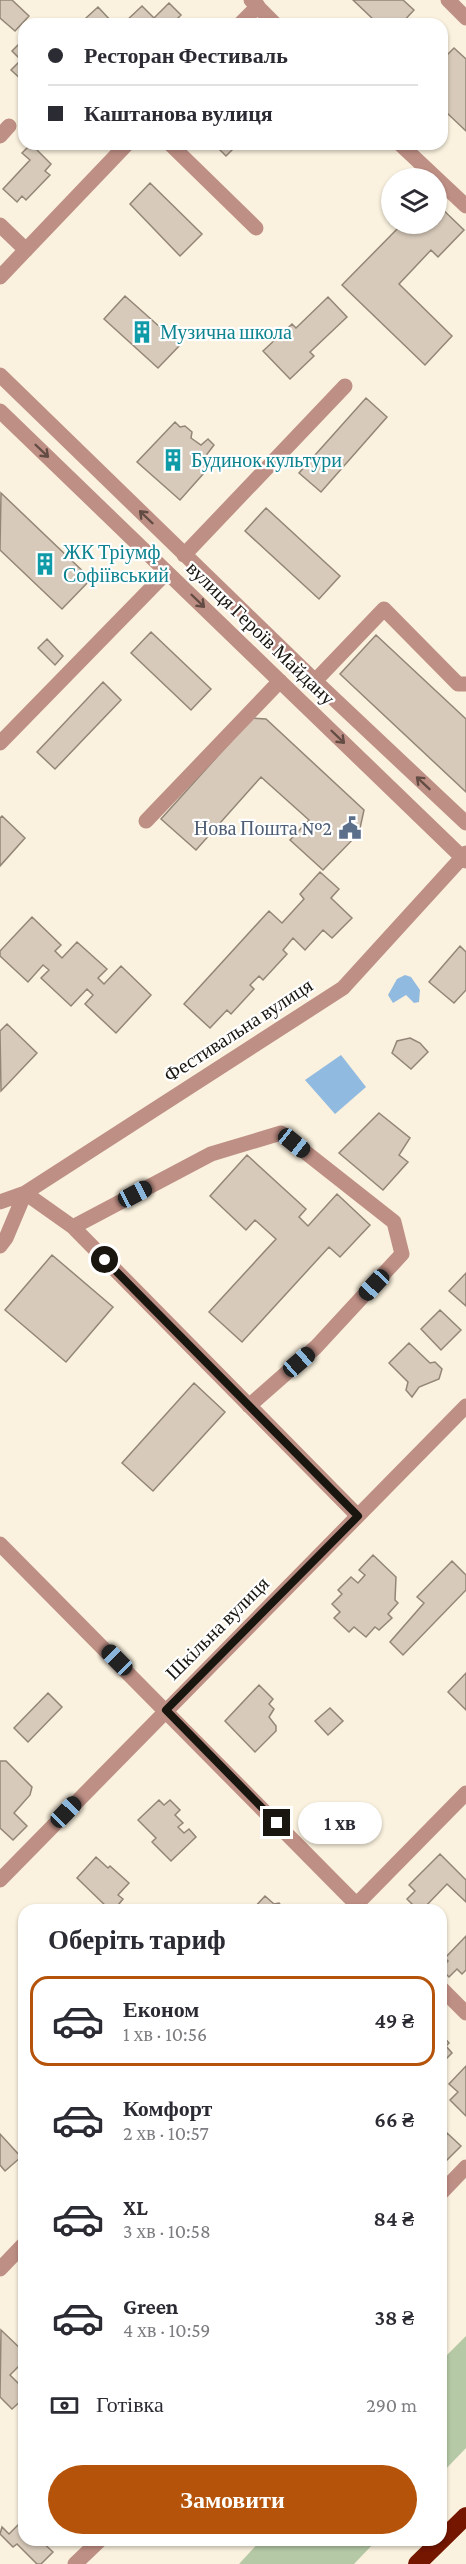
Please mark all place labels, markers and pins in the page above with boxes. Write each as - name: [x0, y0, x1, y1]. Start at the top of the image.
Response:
- building icon: Музична школа: [129, 319, 155, 345]
- place label: Музична школа: [160, 321, 292, 344]
- building icon: Будинок культури: [160, 447, 186, 473]
- place label: Будинок культури: [191, 449, 342, 472]
- place label: ЖК Тріумф Софіївський: [63, 541, 169, 587]
- building icon: ЖК Тріумф Софіївський: [32, 551, 58, 577]
- public building icon: Нова Пошта №2: [337, 815, 363, 841]
- place label: Нова Пошта №2: [194, 817, 332, 839]

